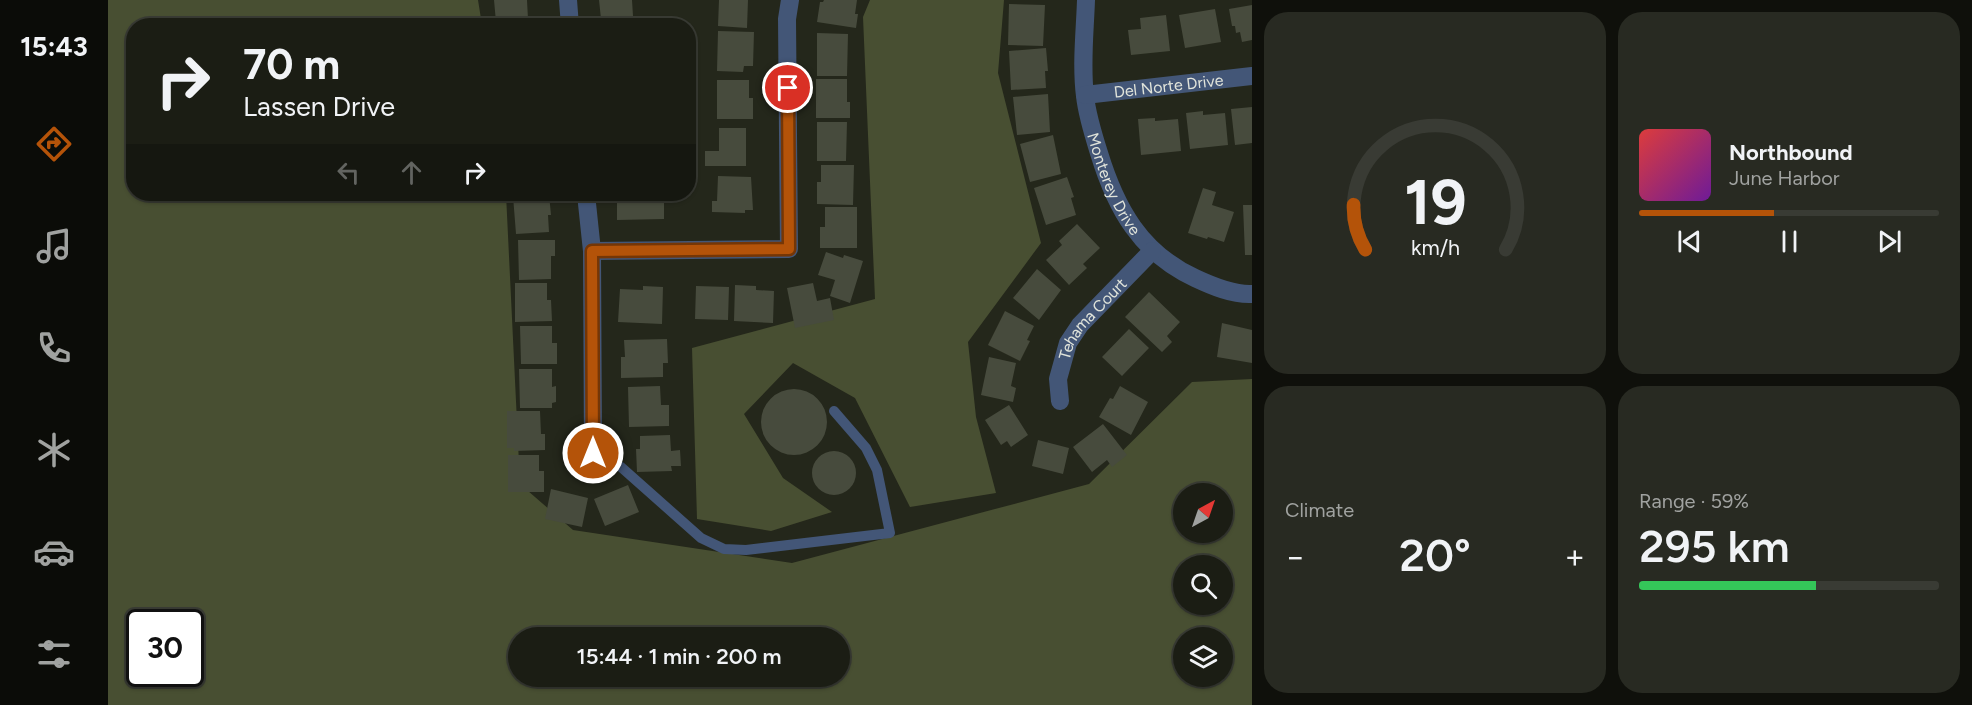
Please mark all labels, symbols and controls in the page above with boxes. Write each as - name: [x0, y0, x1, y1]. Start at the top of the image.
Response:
- text: 15:43: [20, 30, 88, 63]
- text: 70 m: [243, 39, 340, 90]
- icon: right: [144, 42, 222, 120]
- pin: [762, 62, 813, 113]
- street label: Del Norte Drive: [1113, 70, 1225, 102]
- icon: arrive: [771, 71, 804, 104]
- text: Lassen Drive: [243, 90, 395, 123]
- icon: directions: [33, 123, 75, 165]
- street label: Monterey Drive: [1083, 130, 1145, 239]
- text: Northbound: [1729, 139, 1853, 166]
- icon: left: [332, 156, 365, 189]
- icon: ahead: [395, 156, 428, 189]
- icon: right: [458, 156, 491, 189]
- text: 19: [1404, 165, 1466, 240]
- text: June Harbor: [1729, 166, 1840, 190]
- icon: music: [33, 225, 75, 267]
- icon: previous: [1673, 225, 1706, 258]
- icon: pause: [1773, 225, 1806, 258]
- icon: next: [1873, 225, 1906, 258]
- text: km/h: [1411, 236, 1459, 261]
- street label: Tehama Court: [1055, 274, 1131, 362]
- icon: phone: [33, 327, 75, 369]
- position arrow: [561, 421, 625, 485]
- icon: climate: [33, 429, 75, 471]
- north arrow: [1173, 483, 1233, 543]
- map controls: [1173, 483, 1233, 687]
- text: Range · 59%: [1639, 489, 1749, 513]
- text: Climate: [1285, 498, 1354, 522]
- text: 295 km: [1639, 519, 1790, 573]
- text: 20°: [1399, 528, 1471, 582]
- icon: car: [33, 531, 75, 573]
- text: −: [1285, 537, 1306, 576]
- text: +: [1564, 537, 1585, 576]
- button: search: [1173, 555, 1233, 615]
- speed limit sign: 30: [126, 609, 204, 687]
- button: layers: [1173, 627, 1233, 687]
- icon: filters: [33, 633, 75, 675]
- text: 15:44 · 1 min · 200 m: [576, 643, 782, 670]

